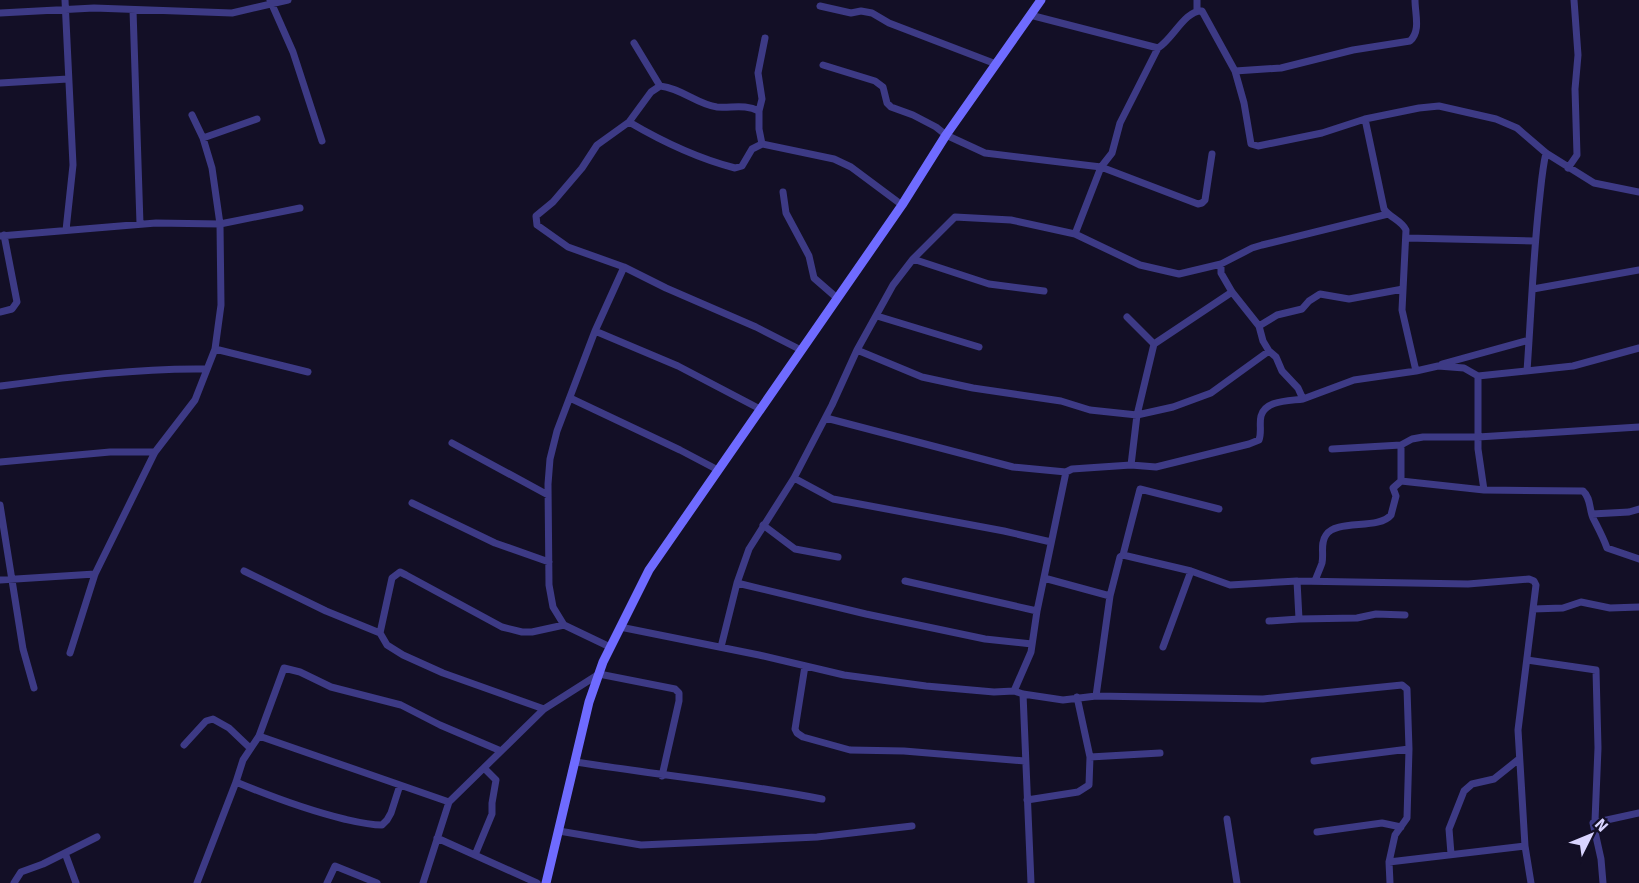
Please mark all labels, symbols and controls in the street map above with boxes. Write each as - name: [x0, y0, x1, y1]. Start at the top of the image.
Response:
- north arrow: [1561, 805, 1621, 865]
- text: N: [1590, 815, 1612, 836]

